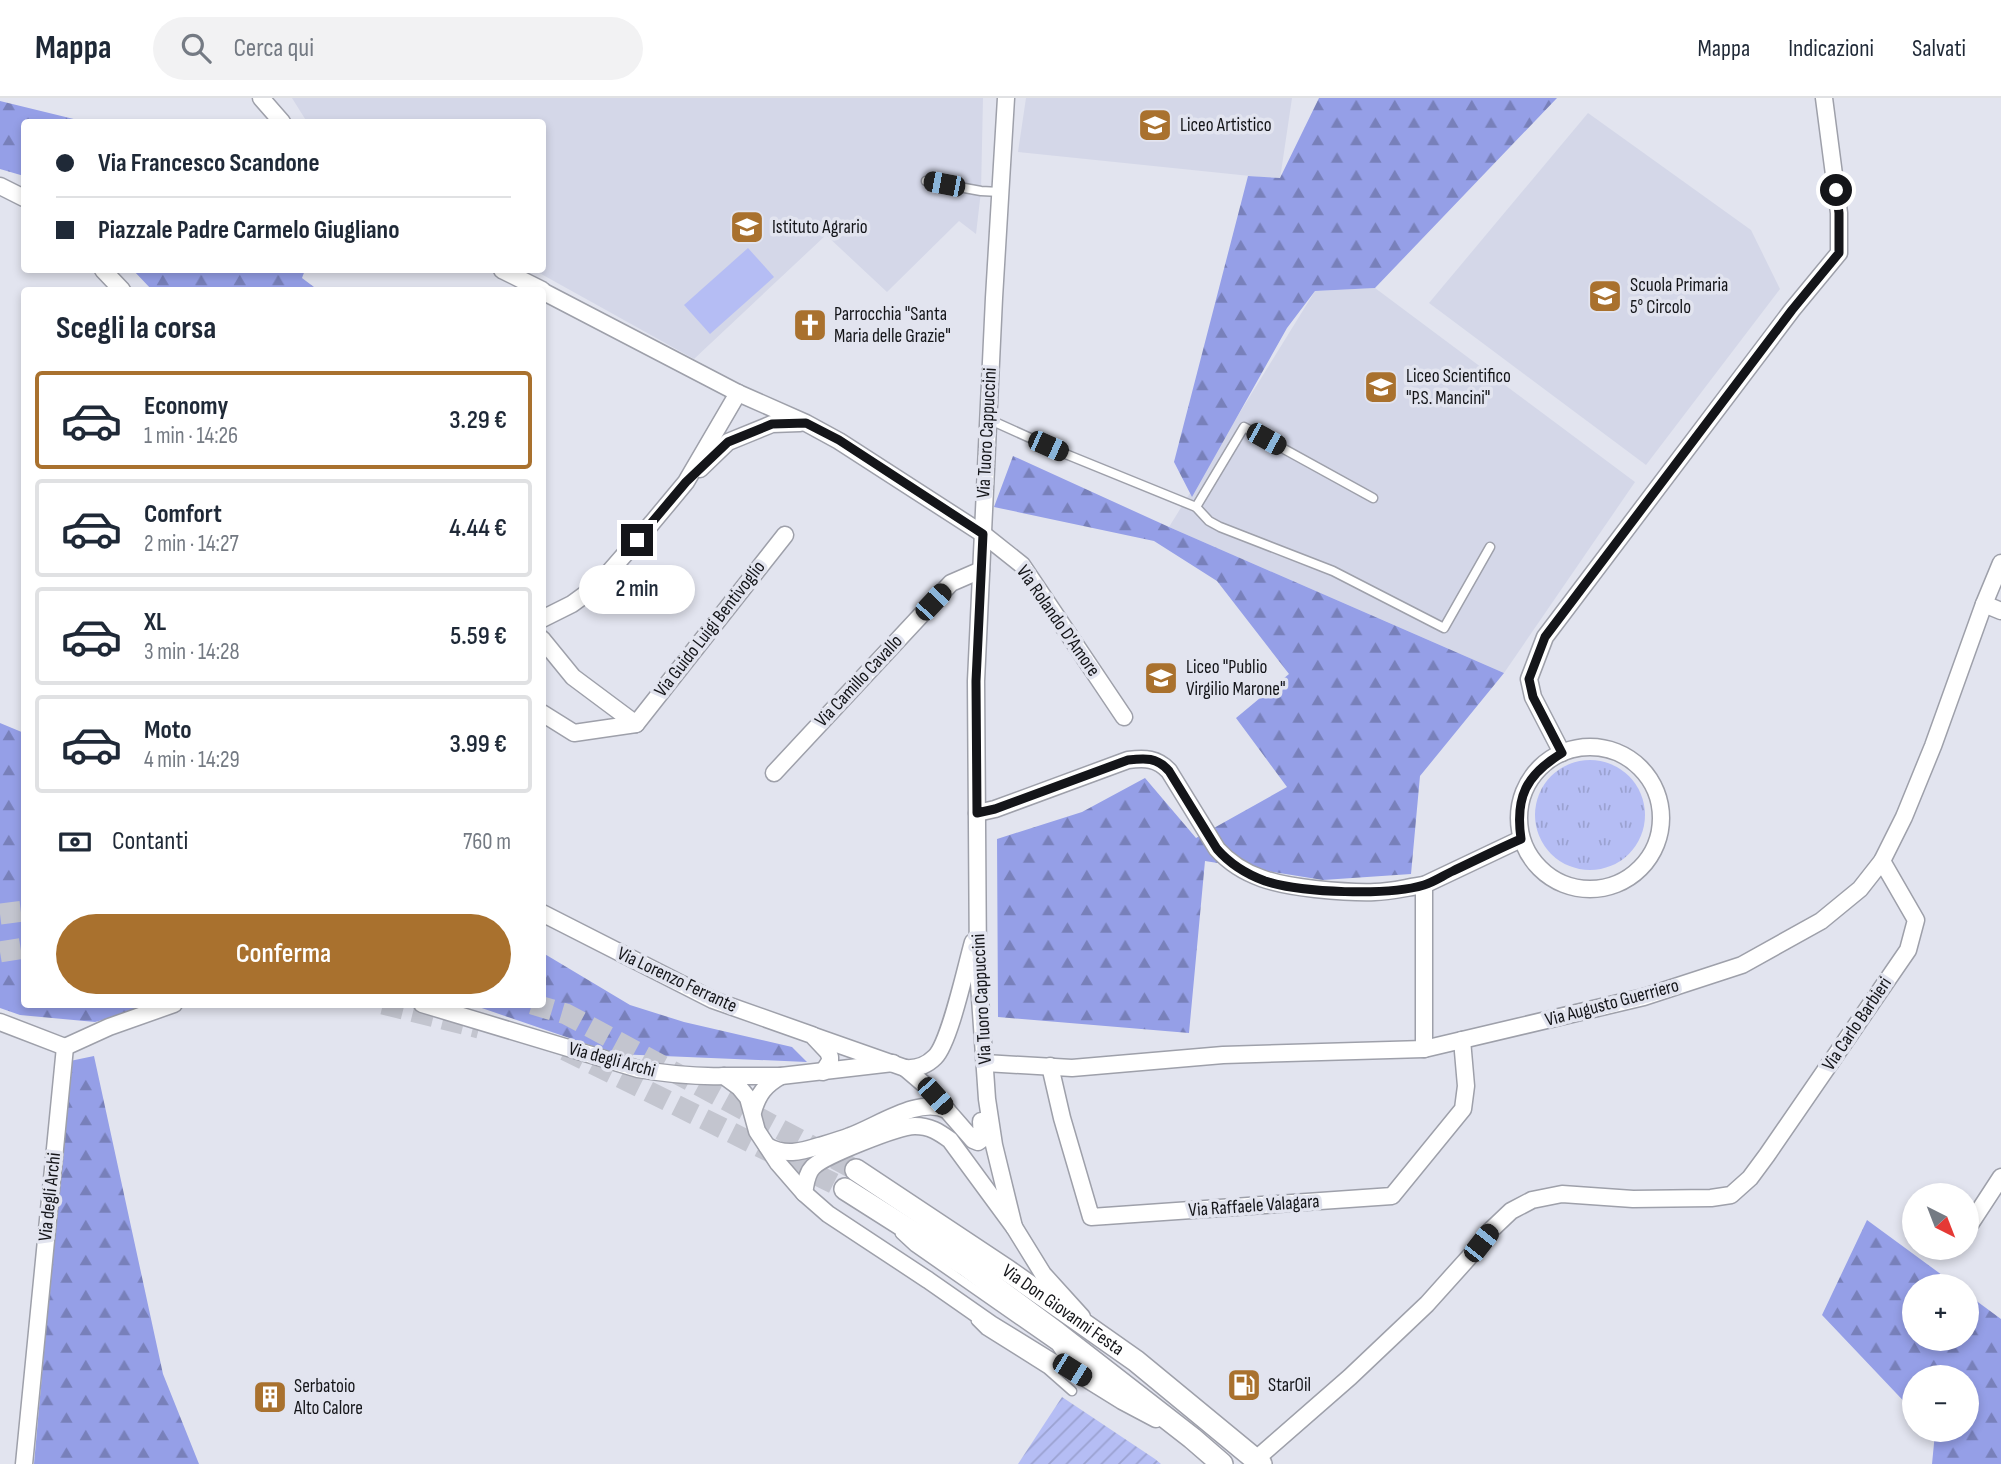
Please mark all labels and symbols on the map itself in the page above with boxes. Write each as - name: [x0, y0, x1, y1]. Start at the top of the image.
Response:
- school or university icon: Liceo Artistico: [1136, 106, 1174, 144]
- place label: Liceo Artistico: [1180, 114, 1272, 137]
- car: [922, 170, 967, 198]
- route start: [1820, 174, 1852, 206]
- school or university icon: Istituto Agrario: [728, 208, 766, 246]
- place label: Istituto Agrario: [772, 216, 868, 239]
- place label: Scuola Primaria 5° Circolo: [1630, 274, 1728, 319]
- school or university icon: Scuola Primaria 5° Circolo: [1586, 277, 1624, 315]
- place label: Parrocchia "Santa Maria delle Grazie": [834, 303, 951, 348]
- church icon: Parrocchia "Santa Maria delle Grazie": [791, 306, 829, 344]
- place label: Liceo Scientifico "P.S. Mancini": [1406, 365, 1511, 410]
- street label: Via Tuoro Cappuccini: [972, 367, 1002, 499]
- school or university icon: Liceo Scientifico "P.S. Mancini": [1362, 368, 1400, 406]
- car: [1243, 420, 1290, 458]
- car: [1025, 428, 1072, 464]
- route end: [621, 524, 653, 556]
- street label: Via Guido Luigi Bentivoglio: [650, 556, 770, 702]
- street label: Via Rolando D'Amore: [1011, 561, 1105, 681]
- callout: 2 min: [579, 564, 695, 614]
- car: [911, 579, 956, 625]
- street label: Via Camillo Cavallo: [810, 630, 908, 732]
- place label: Liceo "Publio Virgilio Marone": [1186, 656, 1285, 701]
- school or university icon: Liceo "Publio Virgilio Marone": [1142, 659, 1180, 697]
- street label: Via Tuoro Cappuccini: [967, 933, 997, 1065]
- street label: Via Lorenzo Ferrante: [613, 942, 741, 1018]
- street label: Via Carlo Barbieri: [1817, 973, 1897, 1075]
- street label: Via Augusto Guerriero: [1543, 974, 1681, 1032]
- street label: Via degli Archi: [566, 1037, 658, 1083]
- car: [914, 1073, 957, 1119]
- street label: Via degli Archi: [34, 1152, 66, 1242]
- north arrow: [1902, 1183, 1979, 1260]
- street label: Via Raffaele Valagara: [1188, 1190, 1320, 1222]
- car: [1460, 1220, 1503, 1266]
- street label: Via Don Giovanni Festa: [998, 1259, 1128, 1360]
- car: [1049, 1350, 1096, 1390]
- fuel station icon: StarOil: [1225, 1366, 1263, 1404]
- place label: StarOil: [1268, 1374, 1311, 1397]
- place label: Serbatoio Alto Calore: [293, 1375, 363, 1420]
- building icon: Serbatoio Alto Calore: [251, 1378, 289, 1416]

